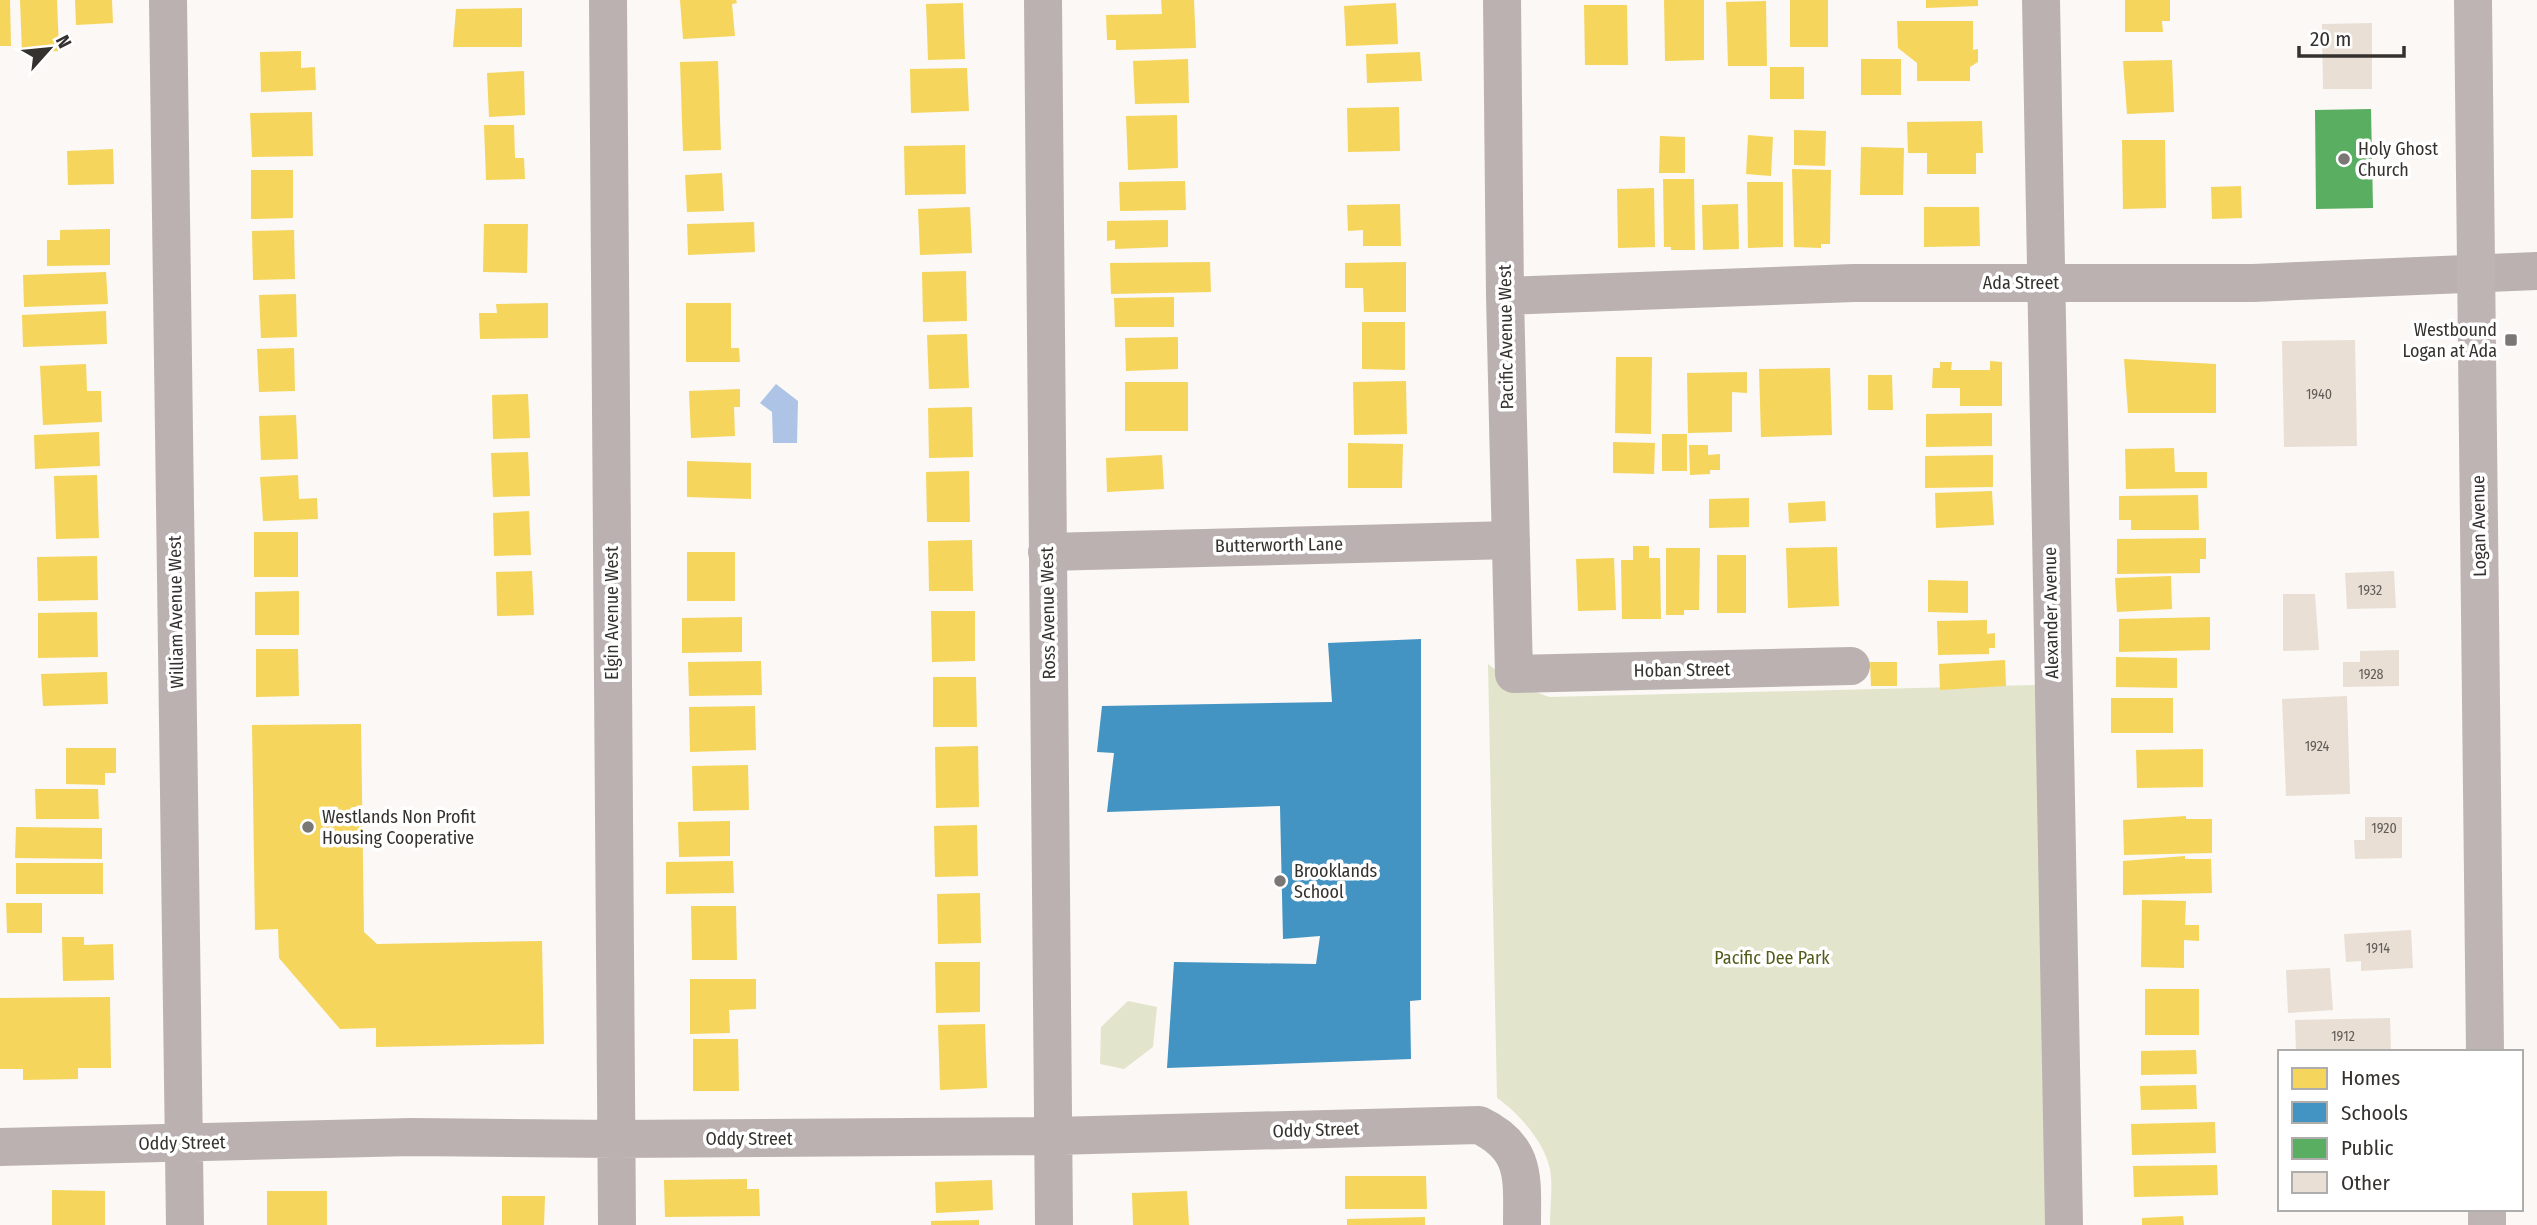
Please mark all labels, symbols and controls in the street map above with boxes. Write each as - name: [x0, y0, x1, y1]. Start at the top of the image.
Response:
- north arrow: [14, 14, 84, 84]
- scale bar: [2299, 14, 2404, 58]
- text: 20 m: [2310, 26, 2351, 52]
- text: N: [51, 31, 77, 52]
- place label: Holy Ghost Church: [2358, 138, 2438, 181]
- marker: Holy Ghost Church: [2336, 151, 2352, 167]
- street label: Pacific Avenue West: [1494, 264, 1518, 410]
- street label: Ada Street: [1983, 272, 2059, 294]
- place label: Westbound Logan at Ada: [2402, 319, 2497, 362]
- marker: Westbound Logan at Ada: [2503, 332, 2519, 348]
- house number: 1940: [2306, 386, 2332, 403]
- street label: Logan Avenue: [2467, 475, 2491, 577]
- street label: Butterworth Lane: [1215, 533, 1343, 557]
- street label: William Avenue West: [164, 535, 188, 689]
- street label: Elgin Avenue West: [601, 546, 623, 680]
- street label: Ross Avenue West: [1036, 546, 1060, 679]
- street label: Alexander Avenue: [2039, 547, 2063, 679]
- house number: 1932: [2358, 582, 2382, 599]
- street label: Hoban Street: [1634, 658, 1731, 682]
- house number: 1928: [2358, 666, 2384, 683]
- house number: 1924: [2305, 738, 2330, 755]
- place label: Westlands Non Profit Housing Cooperative: [322, 806, 476, 849]
- marker: Westlands Non Profit Housing Cooperative: [300, 819, 316, 835]
- house number: 1920: [2371, 820, 2397, 837]
- place label: Brooklands School: [1294, 860, 1378, 903]
- marker: Brooklands School: [1272, 873, 1288, 889]
- house number: 1914: [2366, 940, 2390, 957]
- park label: Pacific Dee Park: [1714, 947, 1830, 969]
- house number: 1912: [2331, 1028, 2355, 1045]
- legend: [2278, 1050, 2523, 1211]
- text: Homes: [2341, 1065, 2400, 1091]
- text: Schools: [2341, 1100, 2408, 1126]
- street label: Oddy Street: [1272, 1117, 1360, 1143]
- street label: Oddy Street: [705, 1128, 793, 1150]
- street label: Oddy Street: [138, 1131, 226, 1155]
- text: Public: [2341, 1135, 2393, 1161]
- text: Other: [2341, 1170, 2390, 1196]

